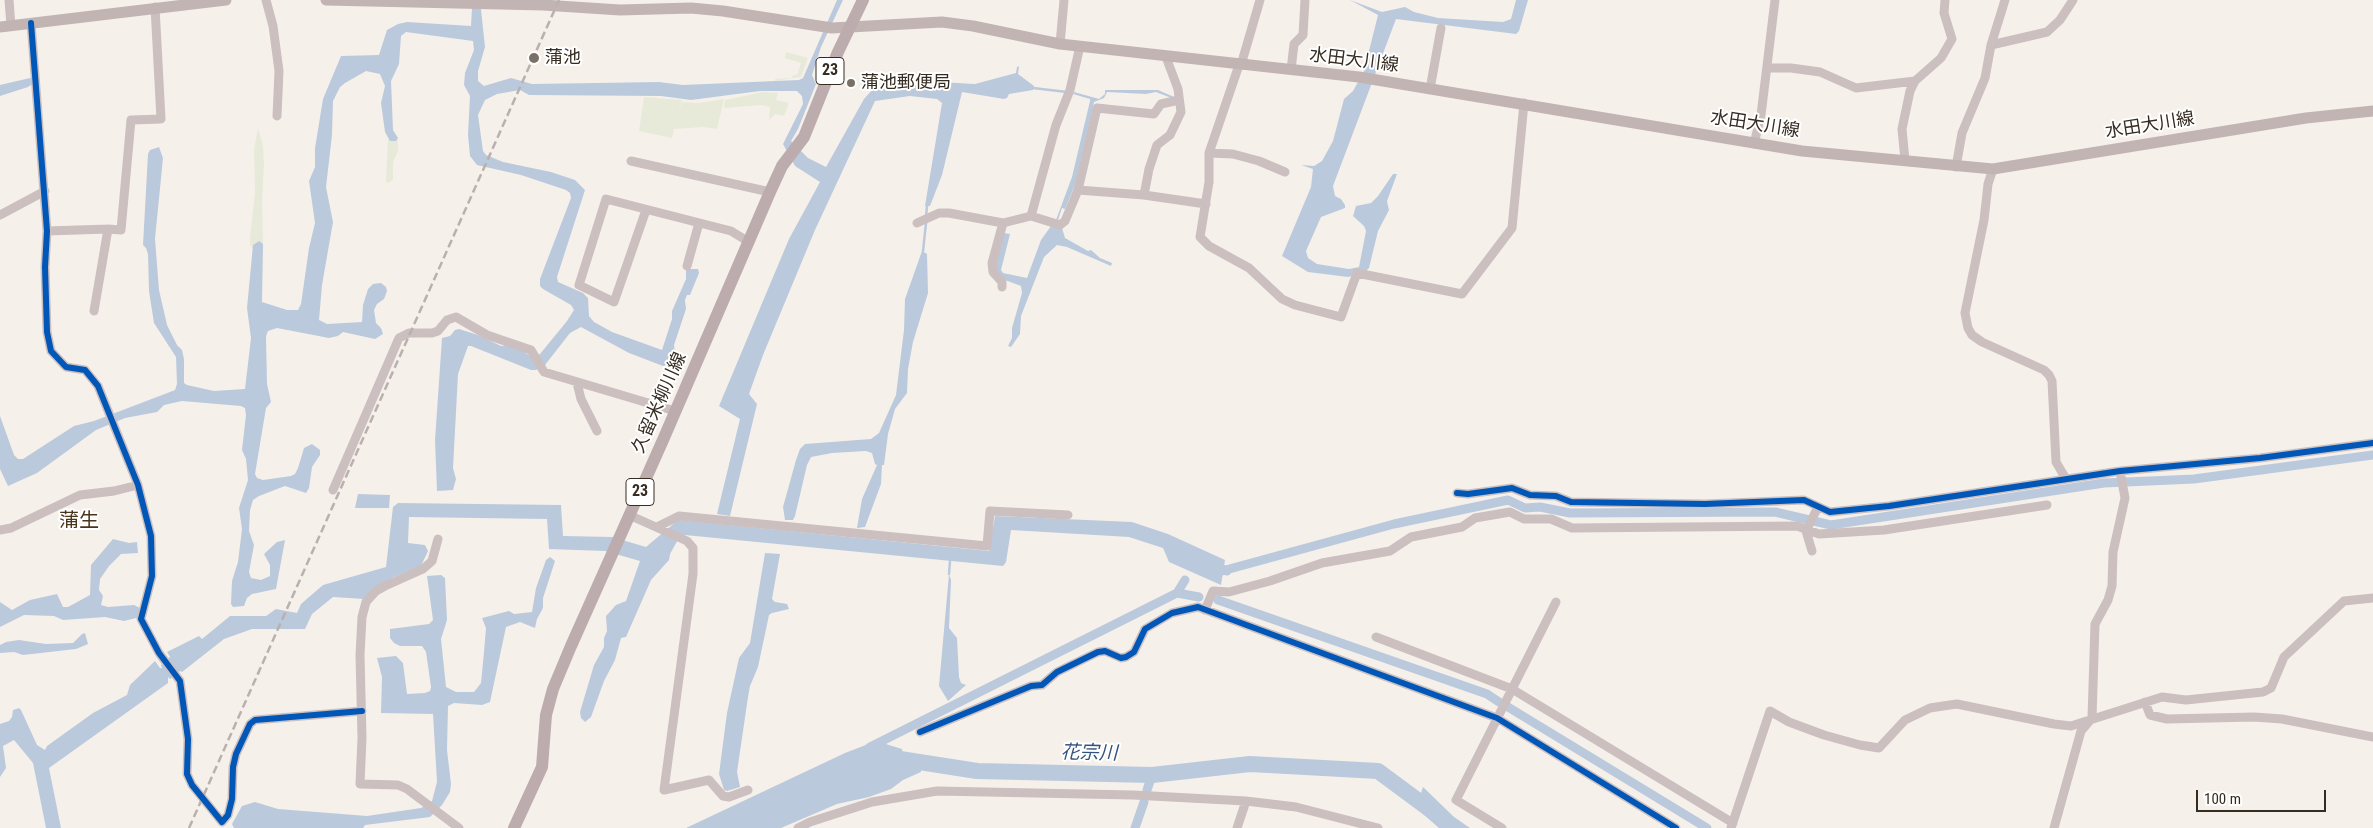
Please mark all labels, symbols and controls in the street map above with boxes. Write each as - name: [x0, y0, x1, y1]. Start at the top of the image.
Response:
- street label: 水田大川線: [1308, 45, 1400, 77]
- place label: 蒲池: [545, 47, 581, 69]
- marker: 蒲池: [527, 51, 541, 65]
- road number: 23: [816, 58, 844, 84]
- place label: 蒲池郵便局: [861, 72, 951, 94]
- marker: 蒲池郵便局: [845, 77, 857, 89]
- street label: 水田大川線: [1709, 107, 1801, 143]
- street label: 水田大川線: [2104, 108, 2196, 144]
- street label: 久留米柳川線: [628, 349, 692, 457]
- road number: 23: [626, 478, 654, 506]
- district label: 蒲生: [59, 510, 99, 534]
- water label: 花宗川: [1060, 742, 1118, 766]
- scale bar: [2198, 780, 2328, 812]
- text: 100 m: [2204, 790, 2241, 808]

